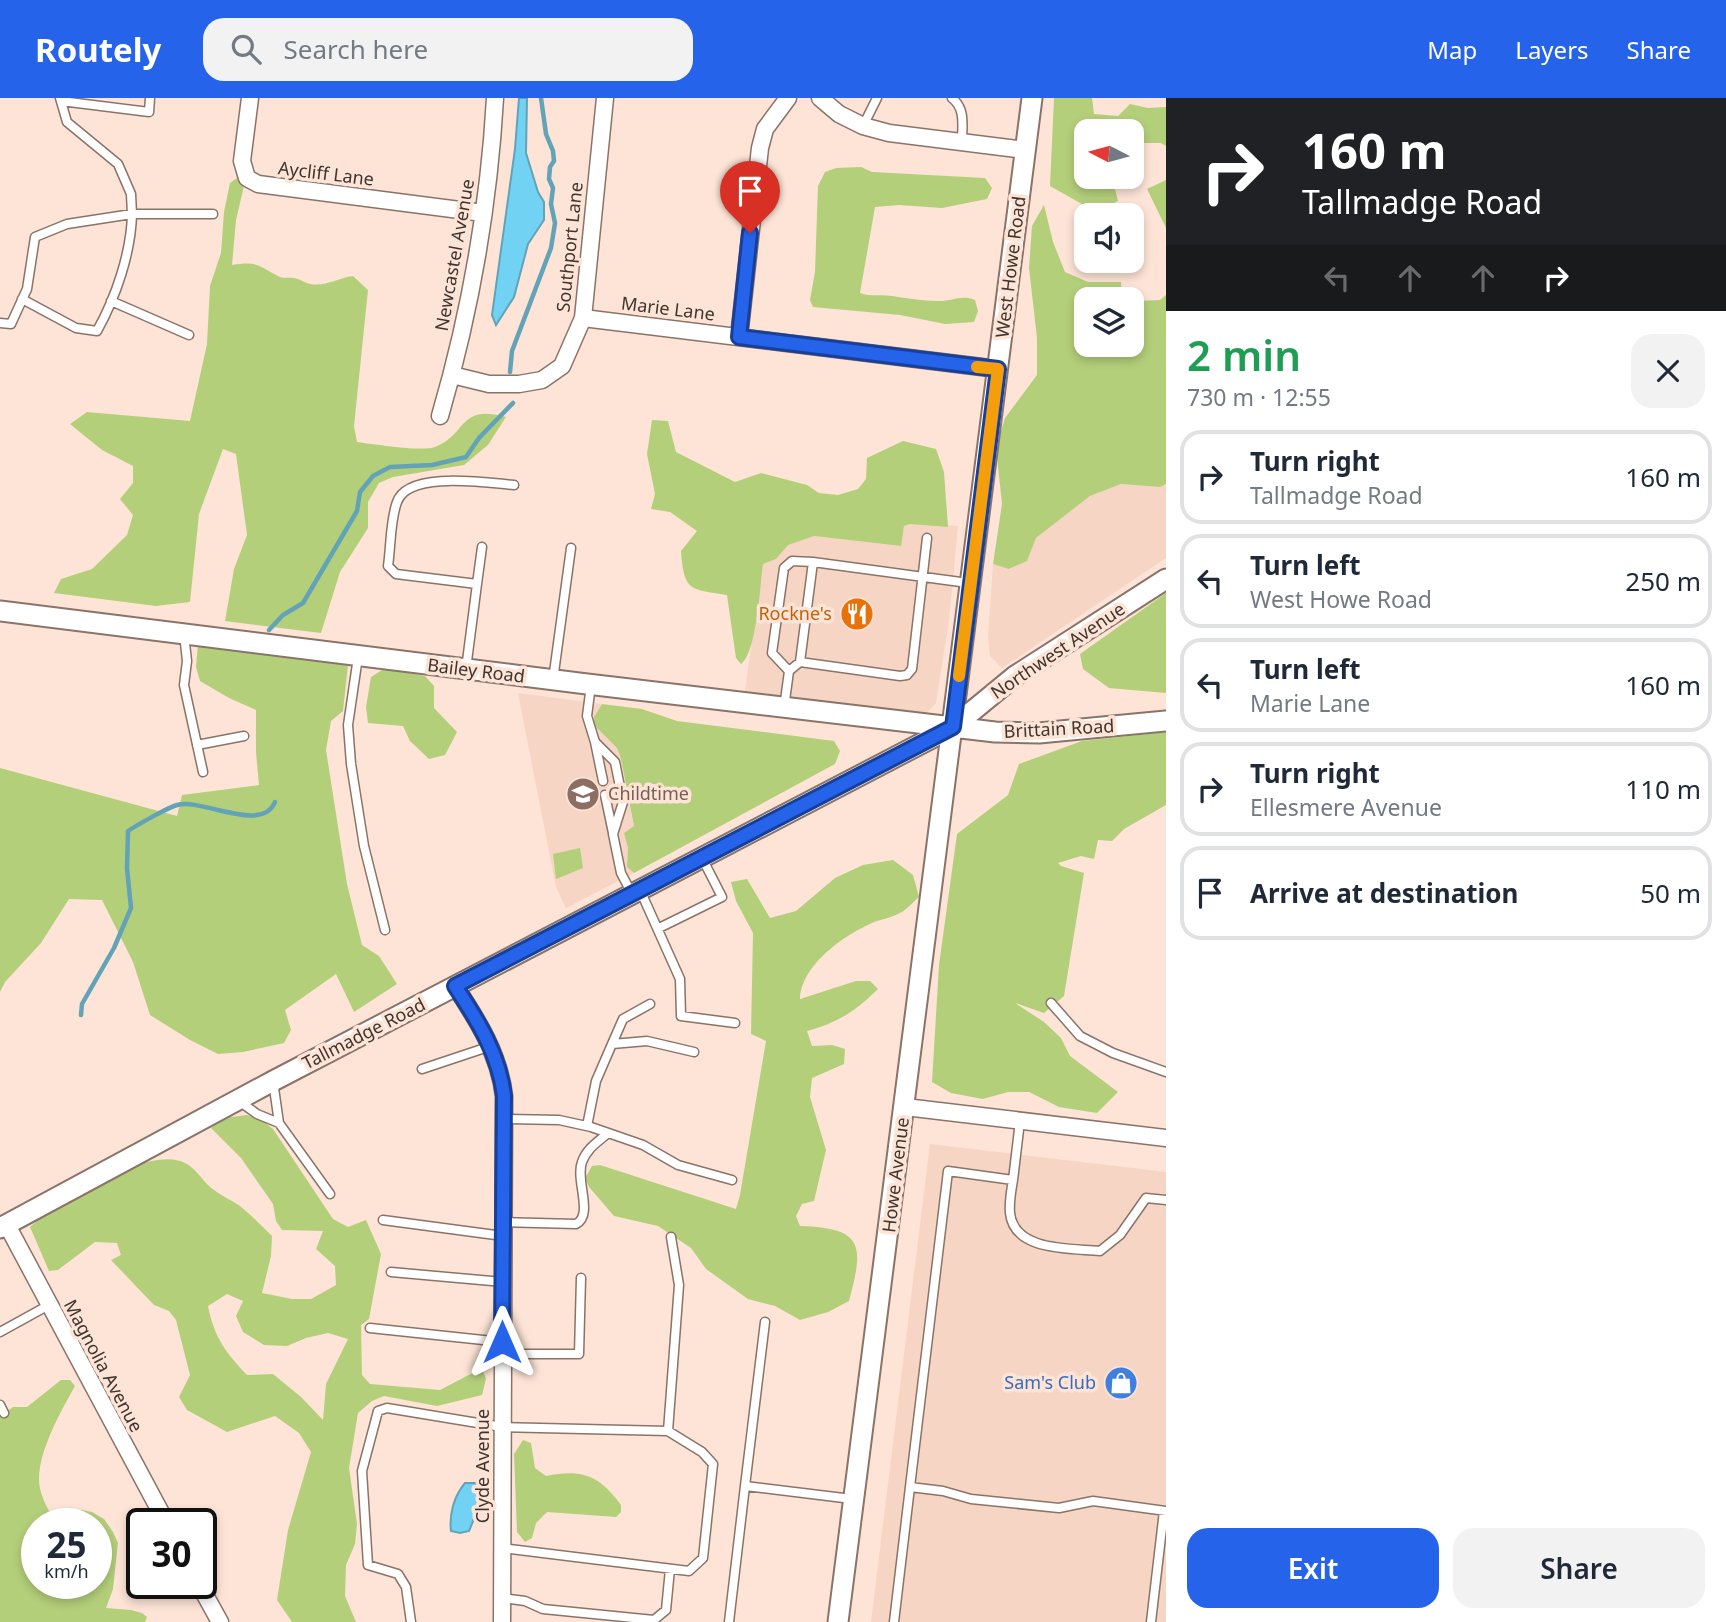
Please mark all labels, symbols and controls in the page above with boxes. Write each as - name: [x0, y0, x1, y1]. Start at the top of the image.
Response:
- search box: [203, 18, 693, 81]
- text: Routely: [35, 27, 161, 72]
- icon: search: [227, 30, 265, 68]
- text: Search here: [283, 31, 428, 67]
- text: Map: [1427, 33, 1477, 66]
- text: Layers: [1515, 33, 1589, 66]
- text: Share: [1627, 33, 1691, 66]
- text: 160 m: [1302, 117, 1447, 183]
- north arrow: [1074, 119, 1144, 189]
- map controls: [1074, 119, 1144, 357]
- icon: right: [1187, 126, 1278, 217]
- street label: Aycliff Lane: [277, 155, 375, 191]
- pin: [720, 161, 780, 233]
- icon: arrive: [731, 172, 769, 210]
- street label: Newcastel Avenue: [429, 177, 479, 333]
- text: Tallmadge Road: [1302, 180, 1542, 223]
- street label: Southport Lane: [550, 181, 588, 313]
- street label: West Howe Road: [989, 195, 1031, 339]
- button: sound: [1074, 203, 1144, 273]
- icon: left: [1318, 259, 1356, 297]
- icon: ahead: [1391, 259, 1429, 297]
- icon: ahead: [1464, 259, 1502, 297]
- icon: right: [1537, 259, 1575, 297]
- button: layers: [1074, 287, 1144, 357]
- street label: Marie Lane: [620, 290, 716, 326]
- text: 2 min: [1187, 326, 1301, 383]
- button: close: [1631, 334, 1705, 408]
- text: 730 m · 12:55: [1187, 381, 1331, 413]
- text: Turn right: [1250, 443, 1380, 479]
- icon: right: [1191, 458, 1229, 496]
- text: 160 m: [1625, 459, 1701, 495]
- text: Tallmadge Road: [1250, 479, 1423, 511]
- text: Turn left: [1250, 547, 1361, 583]
- icon: left: [1191, 562, 1229, 600]
- text: 250 m: [1625, 563, 1701, 599]
- text: West Howe Road: [1250, 583, 1432, 615]
- restaurant icon: Rockne's: [838, 595, 876, 633]
- street label: Northwest Avenue: [986, 596, 1129, 704]
- place label: Rockne's: [758, 601, 832, 625]
- text: Turn left: [1250, 651, 1361, 687]
- street label: Bailey Road: [426, 652, 526, 688]
- icon: left: [1191, 666, 1229, 704]
- text: 160 m: [1625, 667, 1701, 703]
- text: Marie Lane: [1250, 687, 1370, 719]
- street label: Brittain Road: [1003, 713, 1115, 743]
- text: Turn right: [1250, 755, 1380, 791]
- icon: right: [1191, 770, 1229, 808]
- text: 110 m: [1625, 771, 1701, 807]
- school or university icon: Childtime: [564, 775, 602, 813]
- place label: Childtime: [608, 781, 689, 805]
- text: Ellesmere Avenue: [1250, 791, 1442, 823]
- icon: arrive: [1191, 874, 1229, 912]
- text: Arrive at destination: [1250, 875, 1519, 911]
- text: 50 m: [1640, 875, 1701, 911]
- street label: Tallmadge Road: [298, 992, 429, 1074]
- street label: Howe Avenue: [876, 1116, 914, 1234]
- street label: Magnolia Avenue: [59, 1295, 149, 1436]
- position arrow: [465, 1305, 539, 1379]
- shop icon: Sam's Club: [1102, 1364, 1140, 1402]
- place label: Sam's Club: [1004, 1370, 1096, 1394]
- street label: Clyde Avenue: [470, 1409, 494, 1523]
- speed limit sign: 30: [126, 1508, 217, 1599]
- text: 25: [46, 1521, 87, 1568]
- button: Exit: [1187, 1528, 1439, 1608]
- button: Share: [1453, 1528, 1705, 1608]
- text: km/h: [44, 1559, 89, 1583]

